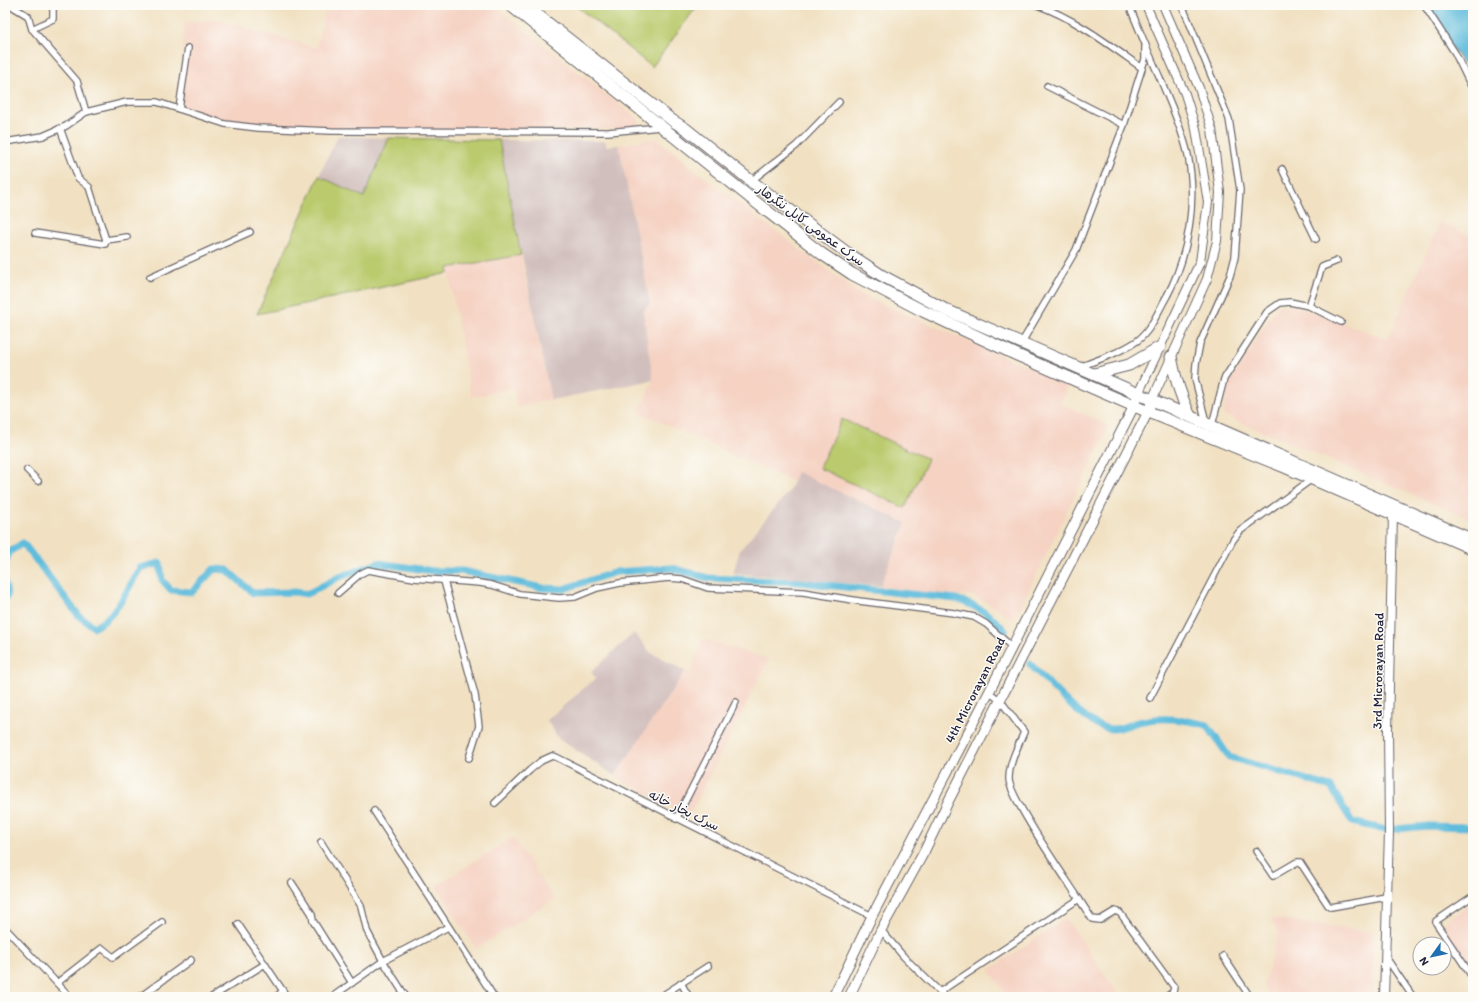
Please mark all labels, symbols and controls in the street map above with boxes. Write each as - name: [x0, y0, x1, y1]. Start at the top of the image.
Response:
- street label: سرک عمومی کابل ننگرهار: [752, 180, 868, 271]
- street label: 3rd Microrayan Road: [1369, 613, 1387, 729]
- street label: 4th Microrayan Road: [942, 635, 1008, 745]
- street label: سرک بخار خانه: [646, 786, 722, 834]
- north arrow: [1412, 936, 1452, 976]
- text: N: [1417, 955, 1432, 968]

